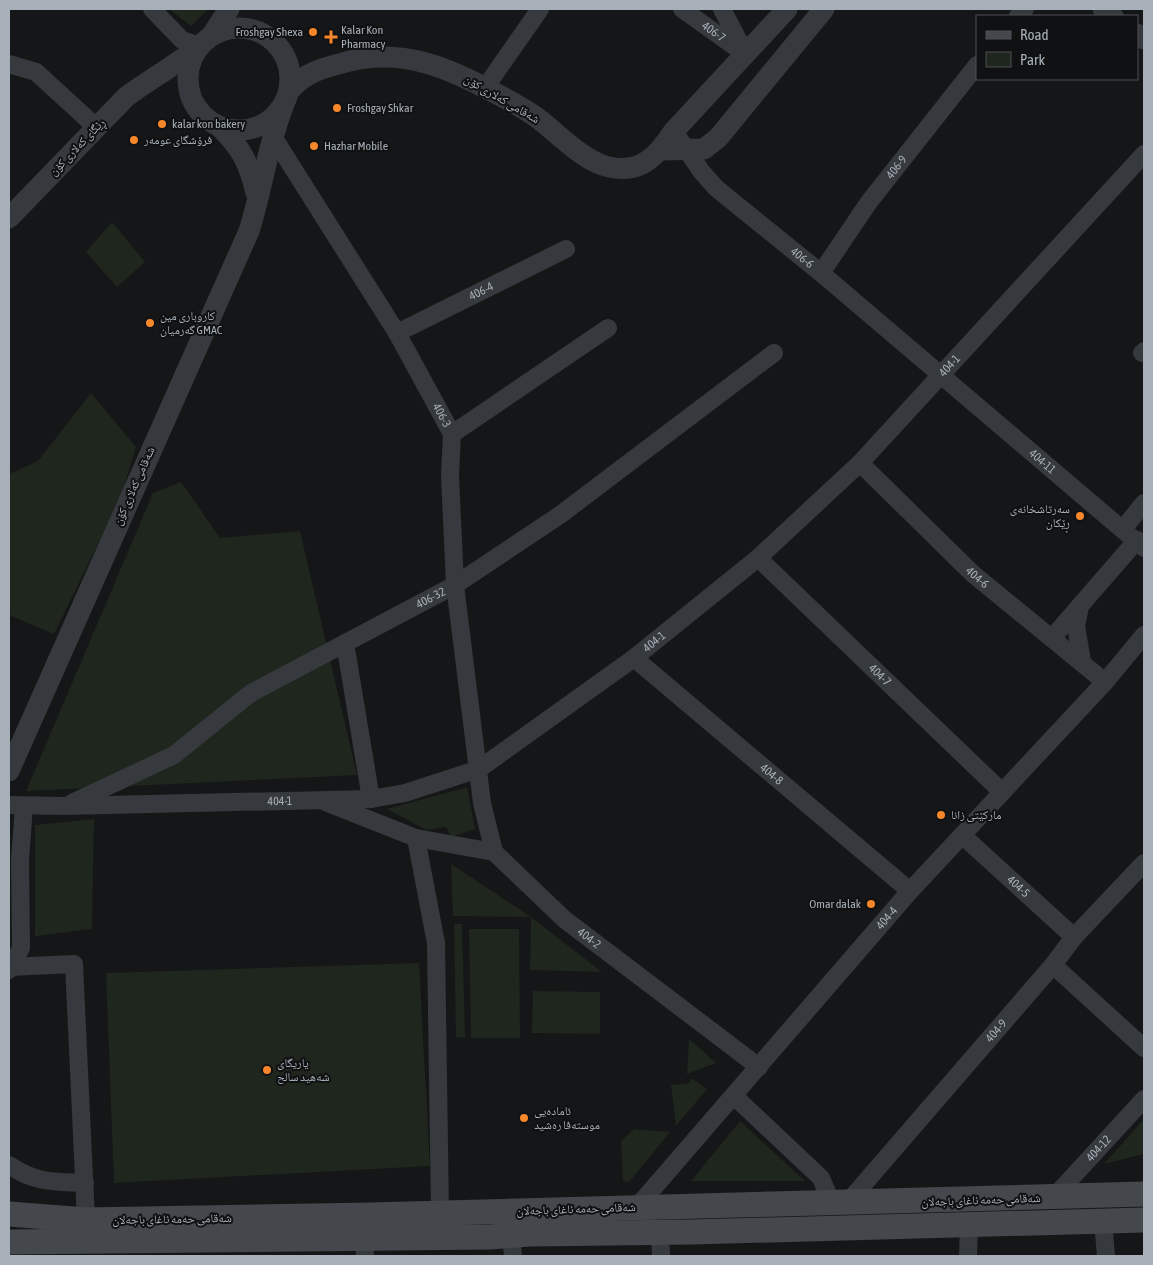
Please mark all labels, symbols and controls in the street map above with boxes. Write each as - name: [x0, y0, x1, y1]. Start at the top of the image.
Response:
- legend: [976, 15, 1138, 80]
- street label: 406-7: [699, 19, 729, 45]
- place label: Kalar Kon Pharmacy: [341, 23, 385, 51]
- place label: Froshgay Shexa: [235, 25, 303, 39]
- marker: Froshgay Shexa: [307, 26, 319, 38]
- text: Road: [1020, 26, 1049, 43]
- marker: Kalar Kon Pharmacy: [325, 31, 337, 43]
- text: Park: [1020, 51, 1045, 68]
- street label: شەقامی کەلاری کۆن: [462, 72, 542, 126]
- place label: Froshgay Shkar: [347, 101, 414, 115]
- marker: Froshgay Shkar: [331, 102, 343, 114]
- street label: ڕێگای کەلاری کۆن: [46, 115, 110, 180]
- place label: kalar kon bakery: [172, 117, 245, 131]
- marker: kalar kon bakery: [156, 118, 168, 130]
- place label: فرۆشگای عومەر: [143, 133, 212, 147]
- marker: فرۆشگای عومەر: [128, 134, 140, 146]
- place label: Hazhar Mobile: [324, 139, 388, 153]
- marker: Hazhar Mobile: [308, 140, 320, 152]
- street label: 406-9: [883, 153, 910, 182]
- street label: 406-6: [788, 244, 817, 271]
- street label: 406-4: [467, 279, 496, 303]
- place label: کاروباری مین گەرمیان GMAC: [160, 309, 223, 337]
- marker: کاروباری مین گەرمیان GMAC: [144, 317, 156, 329]
- street label: 404-1: [936, 351, 963, 380]
- street label: 406-3: [430, 401, 454, 430]
- street label: شەقامی کەلاری کۆن: [110, 444, 158, 528]
- street label: 404-11: [1026, 446, 1059, 477]
- place label: سەرتاشخانەی ڕێکان: [1010, 502, 1070, 533]
- marker: سەرتاشخانەی ڕێکان: [1074, 510, 1086, 522]
- street label: 404-6: [963, 564, 992, 591]
- street label: 406-32: [414, 584, 448, 611]
- street label: 404-1: [640, 628, 669, 655]
- street label: 404-7: [866, 661, 894, 689]
- street label: 404-8: [757, 761, 786, 788]
- street label: 404-1: [267, 794, 293, 808]
- place label: مارکێتی زانا: [951, 808, 1001, 822]
- marker: مارکێتی زانا: [935, 809, 947, 821]
- street label: 404-5: [1004, 873, 1033, 900]
- place label: Omar dalak: [809, 897, 862, 911]
- marker: Omar dalak: [865, 898, 877, 910]
- street label: 404-4: [873, 903, 901, 932]
- street label: 404-2: [575, 925, 604, 951]
- street label: 404-9: [982, 1016, 1010, 1045]
- place label: یاریگای شەهید سالح: [277, 1056, 330, 1084]
- marker: یاریگای شەهید سالح: [261, 1064, 273, 1076]
- place label: ئامادەیی موستەفا رەشید: [534, 1104, 600, 1132]
- marker: ئامادەیی موستەفا رەشید: [518, 1112, 530, 1124]
- street label: 404-12: [1083, 1132, 1114, 1164]
- street label: شەقامی حەمە ئاغای باجەلان: [921, 1191, 1041, 1209]
- street label: شەقامی حەمە ئاغای باجەلان: [516, 1200, 636, 1218]
- street label: شەقامی حەمە ئاغای باجەلان: [112, 1211, 232, 1227]

